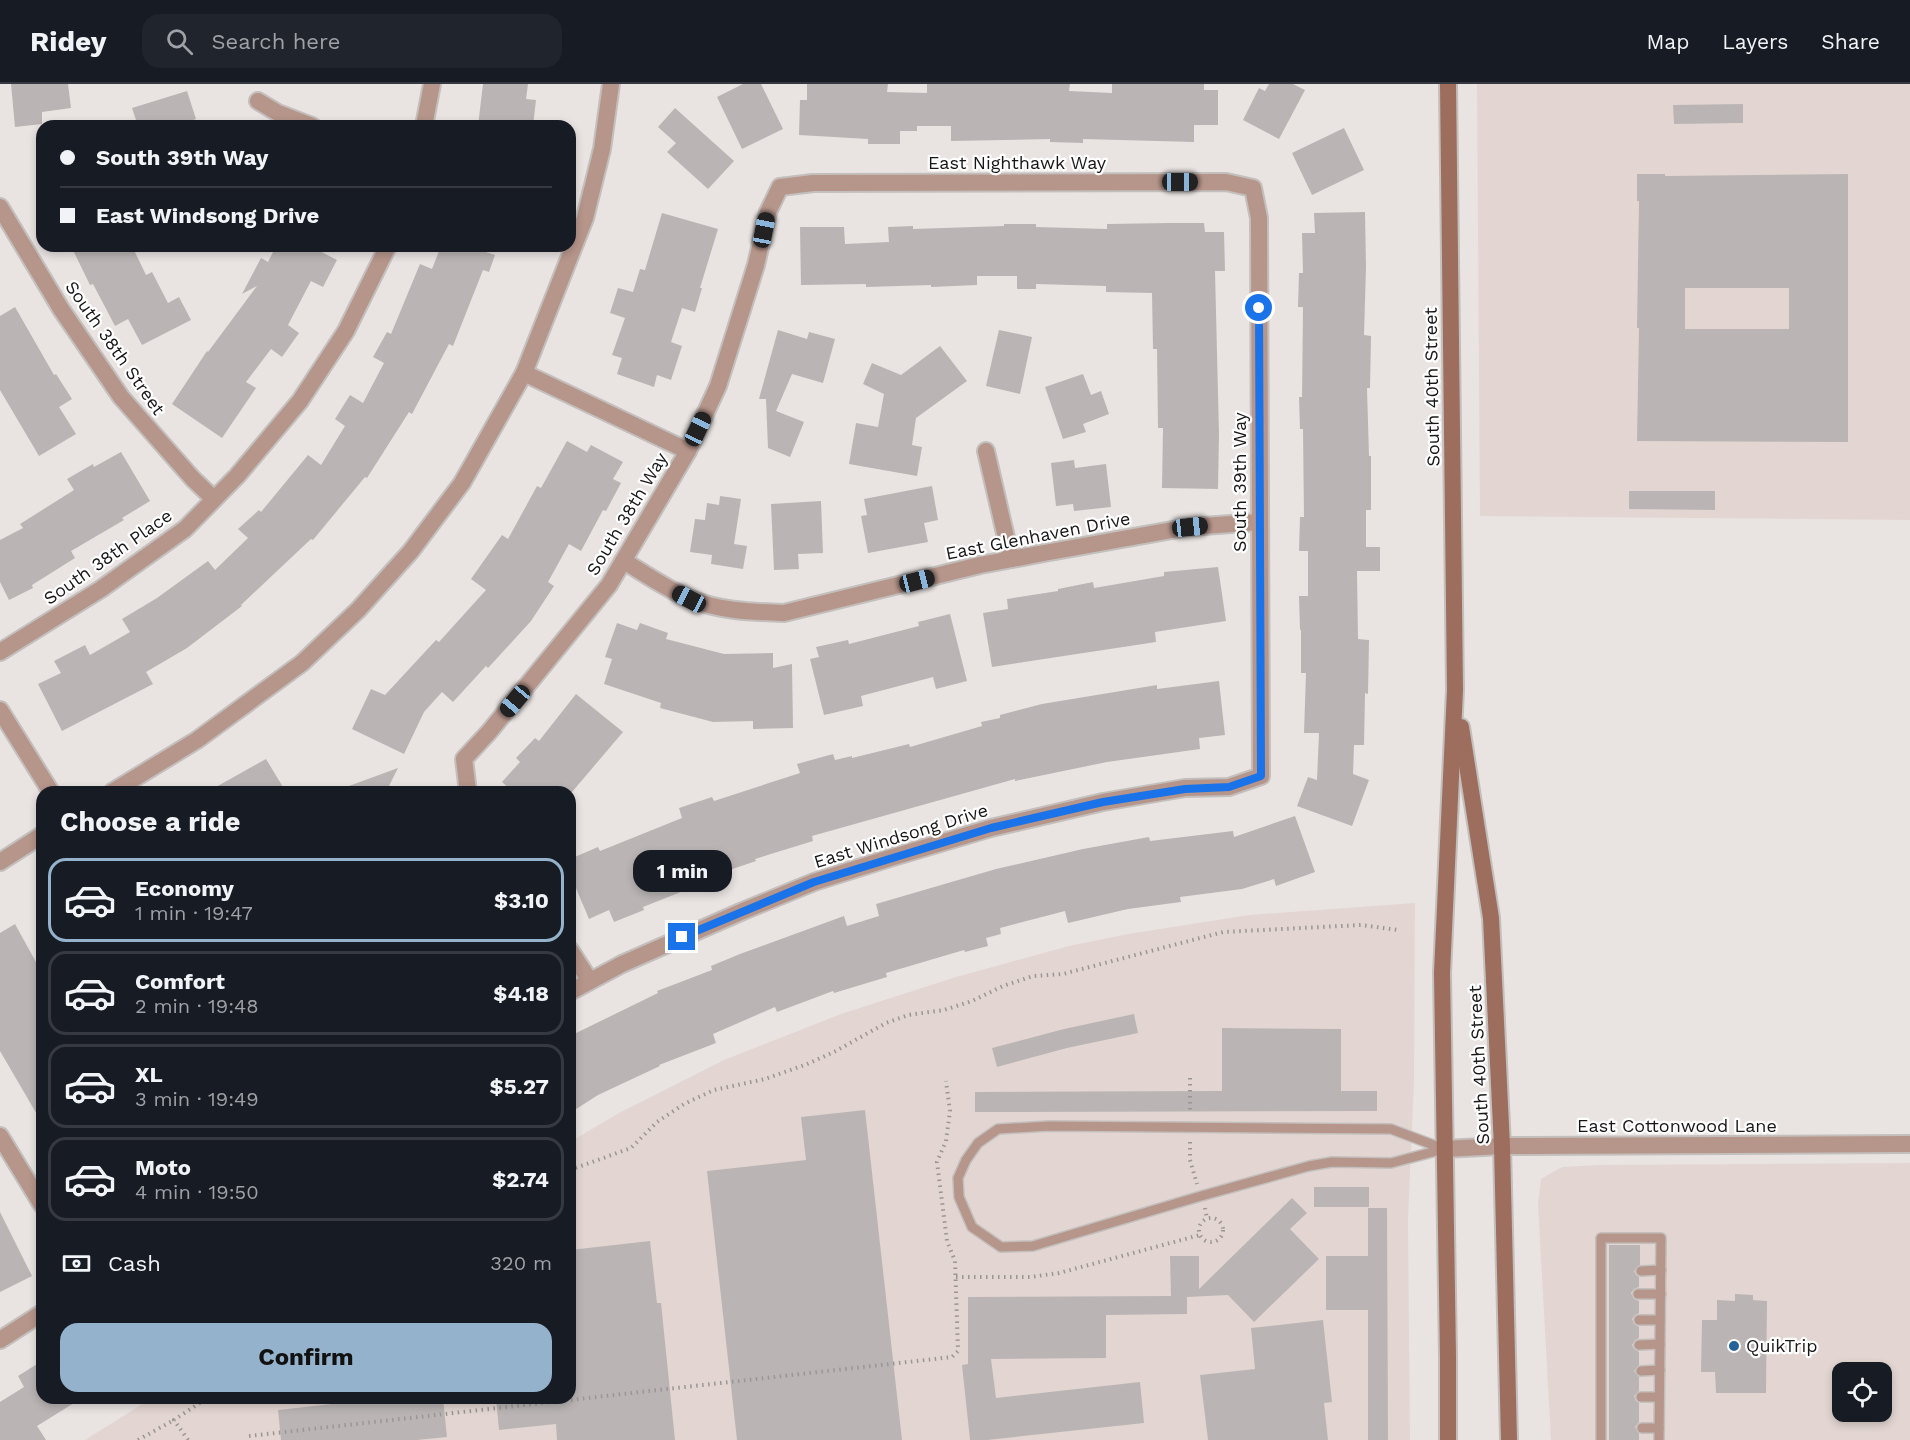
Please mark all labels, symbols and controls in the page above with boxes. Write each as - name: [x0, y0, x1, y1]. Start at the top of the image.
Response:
- search box: [142, 14, 562, 68]
- text: Ridey: [30, 25, 106, 58]
- icon: search: [163, 25, 196, 58]
- text: Search here: [211, 29, 340, 54]
- text: Map: [1646, 29, 1689, 54]
- text: Layers: [1722, 29, 1788, 54]
- text: Share: [1821, 29, 1880, 54]
- text: South 39th Way: [96, 145, 268, 170]
- street label: East Nighthawk Way: [928, 152, 1107, 173]
- car: [1162, 173, 1198, 191]
- text: East Windsong Drive: [96, 203, 319, 228]
- car: [752, 211, 776, 249]
- street label: South 38th Street: [61, 277, 170, 419]
- route start: [1245, 294, 1272, 321]
- street label: South 40th Street: [1420, 307, 1443, 467]
- car: [682, 409, 714, 449]
- street label: South 39th Way: [1229, 411, 1250, 552]
- street label: South 38th Way: [582, 448, 672, 579]
- street label: South 38th Place: [40, 504, 176, 609]
- street label: East Glenhaven Drive: [944, 507, 1132, 564]
- car: [1171, 516, 1209, 538]
- car: [897, 568, 937, 594]
- car: [669, 583, 709, 615]
- car: [497, 681, 533, 721]
- street label: East Windsong Drive: [811, 799, 990, 872]
- text: Choose a ride: [60, 806, 240, 838]
- callout: 1 min: [632, 850, 732, 892]
- text: 1 min: [657, 859, 708, 883]
- icon: car: [63, 873, 117, 927]
- text: Economy: [135, 876, 234, 901]
- text: $3.10: [494, 888, 549, 913]
- text: 1 min · 19:47: [135, 901, 253, 925]
- route end: [668, 923, 695, 950]
- icon: car: [63, 966, 117, 1020]
- text: Comfort: [135, 969, 225, 994]
- text: $4.18: [493, 981, 549, 1006]
- street label: South 40th Street: [1464, 984, 1493, 1145]
- text: 2 min · 19:48: [135, 994, 259, 1018]
- icon: car: [63, 1059, 117, 1113]
- text: XL: [135, 1062, 163, 1087]
- text: $5.27: [490, 1074, 549, 1099]
- text: 3 min · 19:49: [135, 1087, 259, 1111]
- street label: East Cottonwood Lane: [1577, 1115, 1777, 1136]
- icon: car: [63, 1152, 117, 1206]
- text: Moto: [135, 1155, 191, 1180]
- text: $2.74: [492, 1167, 549, 1192]
- text: 4 min · 19:50: [135, 1180, 259, 1204]
- icon: cash: [60, 1247, 93, 1280]
- text: Cash: [108, 1251, 161, 1276]
- text: 320 m: [490, 1251, 552, 1275]
- button: Confirm: [60, 1323, 552, 1392]
- place label: QuikTrip: [1746, 1335, 1818, 1356]
- marker: QuikTrip: [1727, 1339, 1741, 1353]
- map controls: [1832, 1362, 1892, 1422]
- button: locate: [1832, 1362, 1892, 1422]

